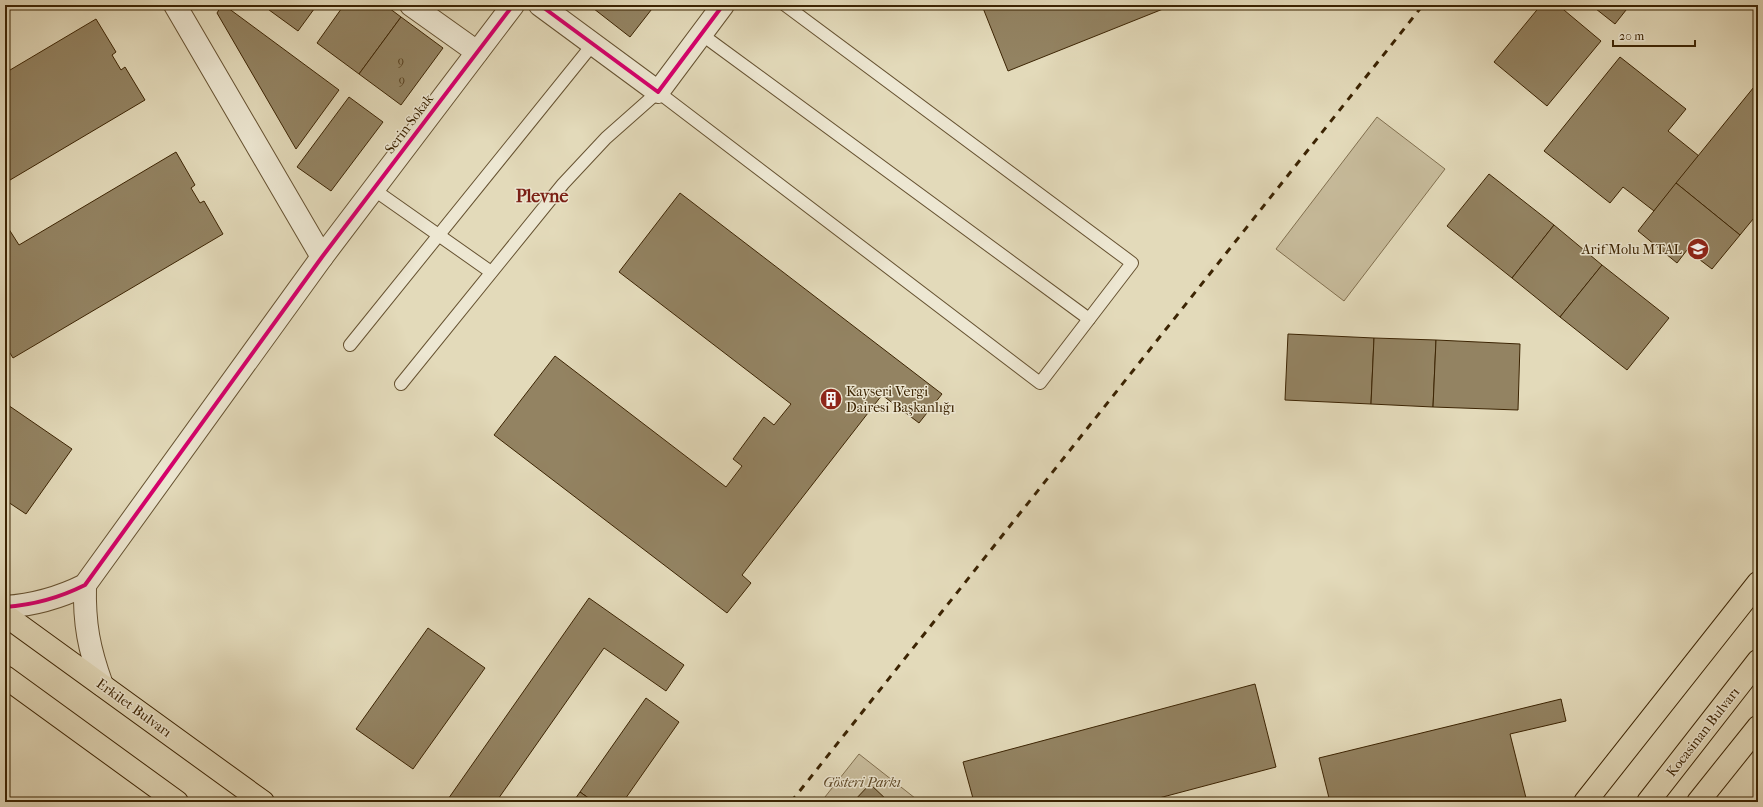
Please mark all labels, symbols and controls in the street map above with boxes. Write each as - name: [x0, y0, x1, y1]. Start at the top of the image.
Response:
- scale bar: [1613, 22, 1695, 48]
- text: 20 m: [1619, 29, 1644, 43]
- house number: 9: [398, 54, 404, 68]
- house number: 9: [399, 73, 405, 87]
- street label: Serin Sokak: [381, 90, 437, 157]
- district label: Plevne: [516, 186, 568, 207]
- school or university icon: Arif Molu MTAL: [1685, 236, 1711, 262]
- place label: Arif Molu MTAL: [1580, 241, 1683, 258]
- place label: Kayseri Vergi Dairesi Başkanlığı: [846, 383, 955, 416]
- building icon: Kayseri Vergi Dairesi Başkanlığı: [818, 386, 844, 412]
- street label: Erkilet Bulvarı: [93, 675, 175, 741]
- street label: Kocasinan Bulvarı: [1663, 684, 1743, 780]
- park label: Gösteri Parkı: [823, 774, 901, 791]

